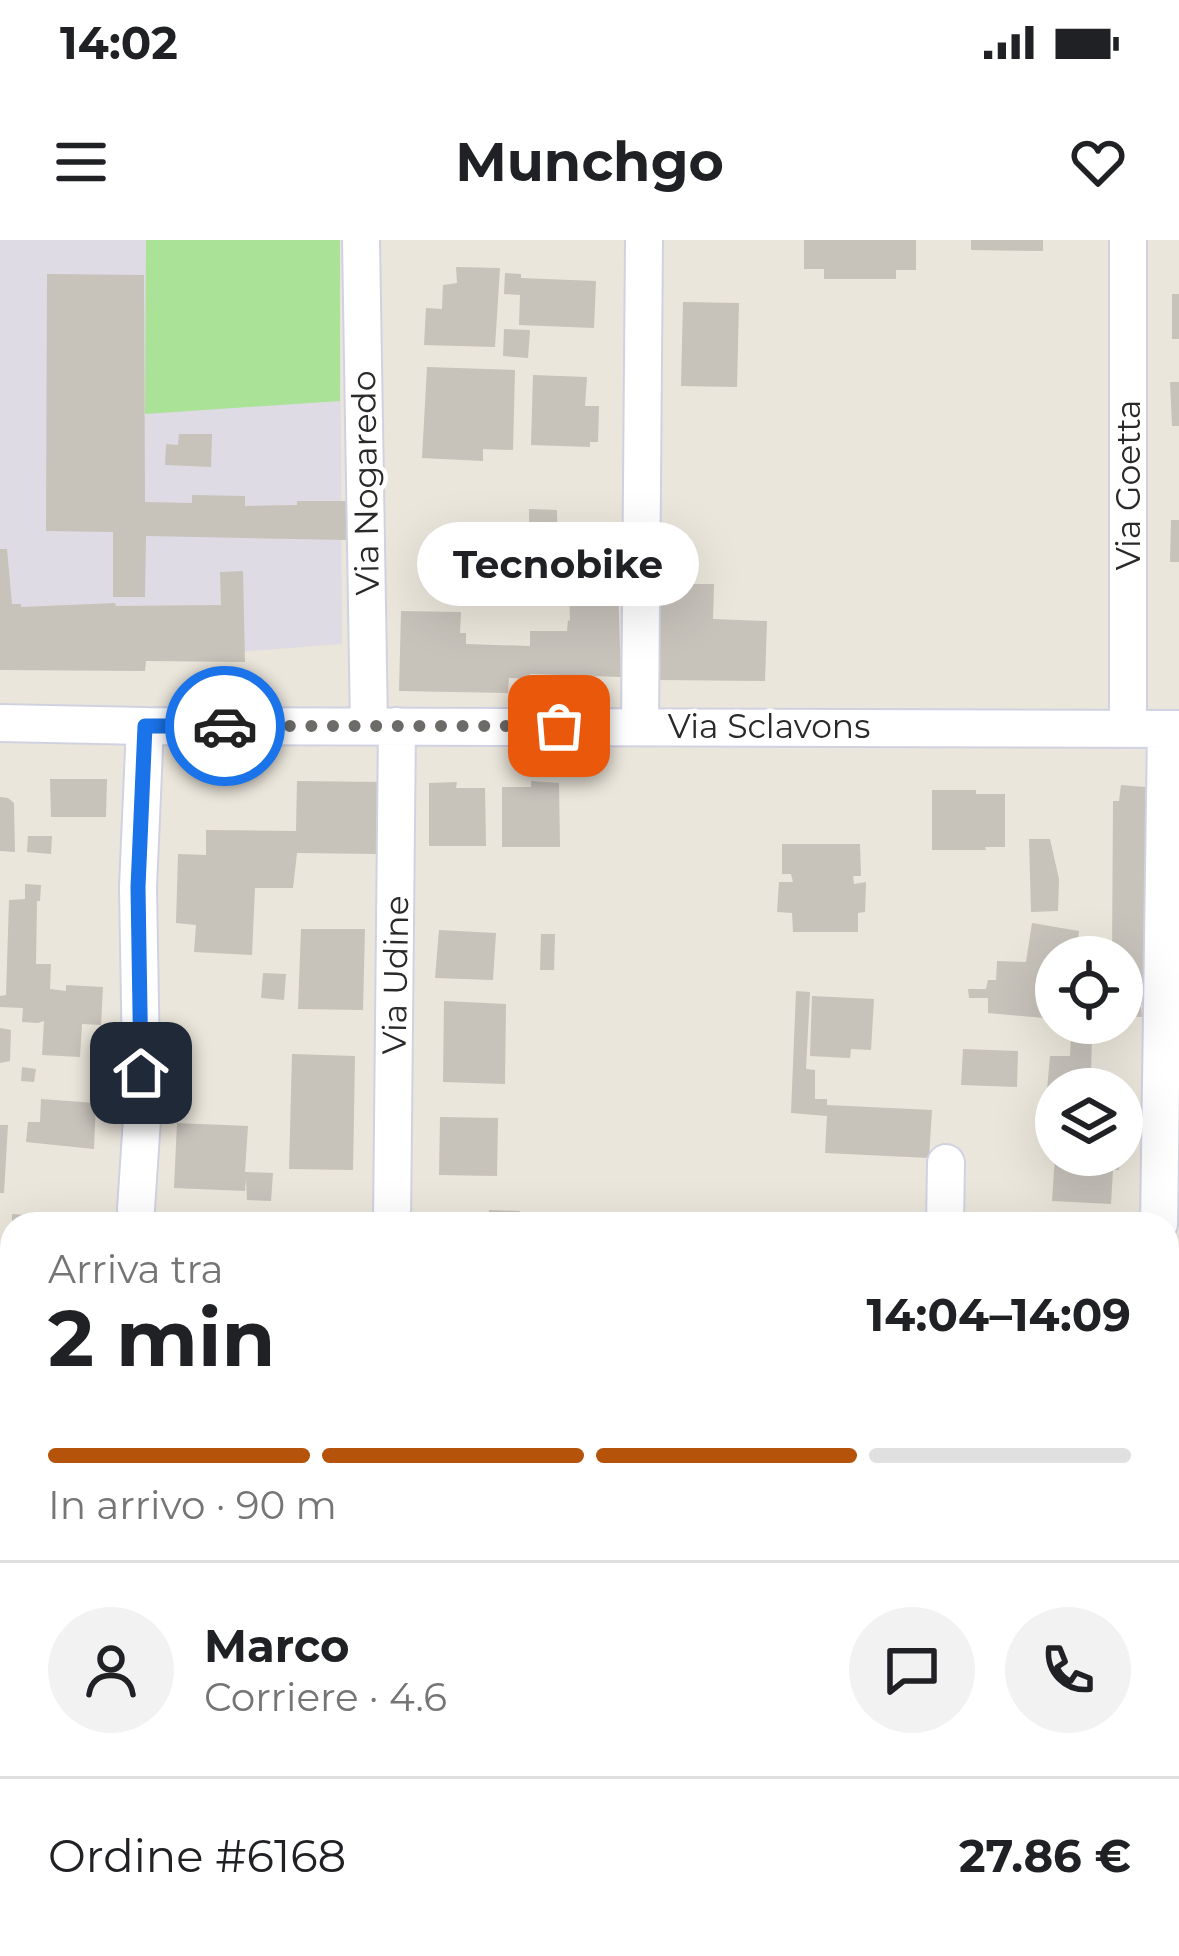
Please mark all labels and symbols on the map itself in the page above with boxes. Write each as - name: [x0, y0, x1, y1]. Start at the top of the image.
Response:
- street label: Via Nogaredo: [343, 370, 387, 596]
- street label: Via Goetta: [1108, 400, 1148, 570]
- callout: Tecnobike: [418, 522, 700, 606]
- courier: [165, 666, 285, 786]
- pin: [508, 675, 610, 777]
- street label: Via Sclavons: [668, 706, 870, 746]
- street label: Via Udine: [374, 895, 416, 1055]
- pin: [90, 1022, 192, 1124]

